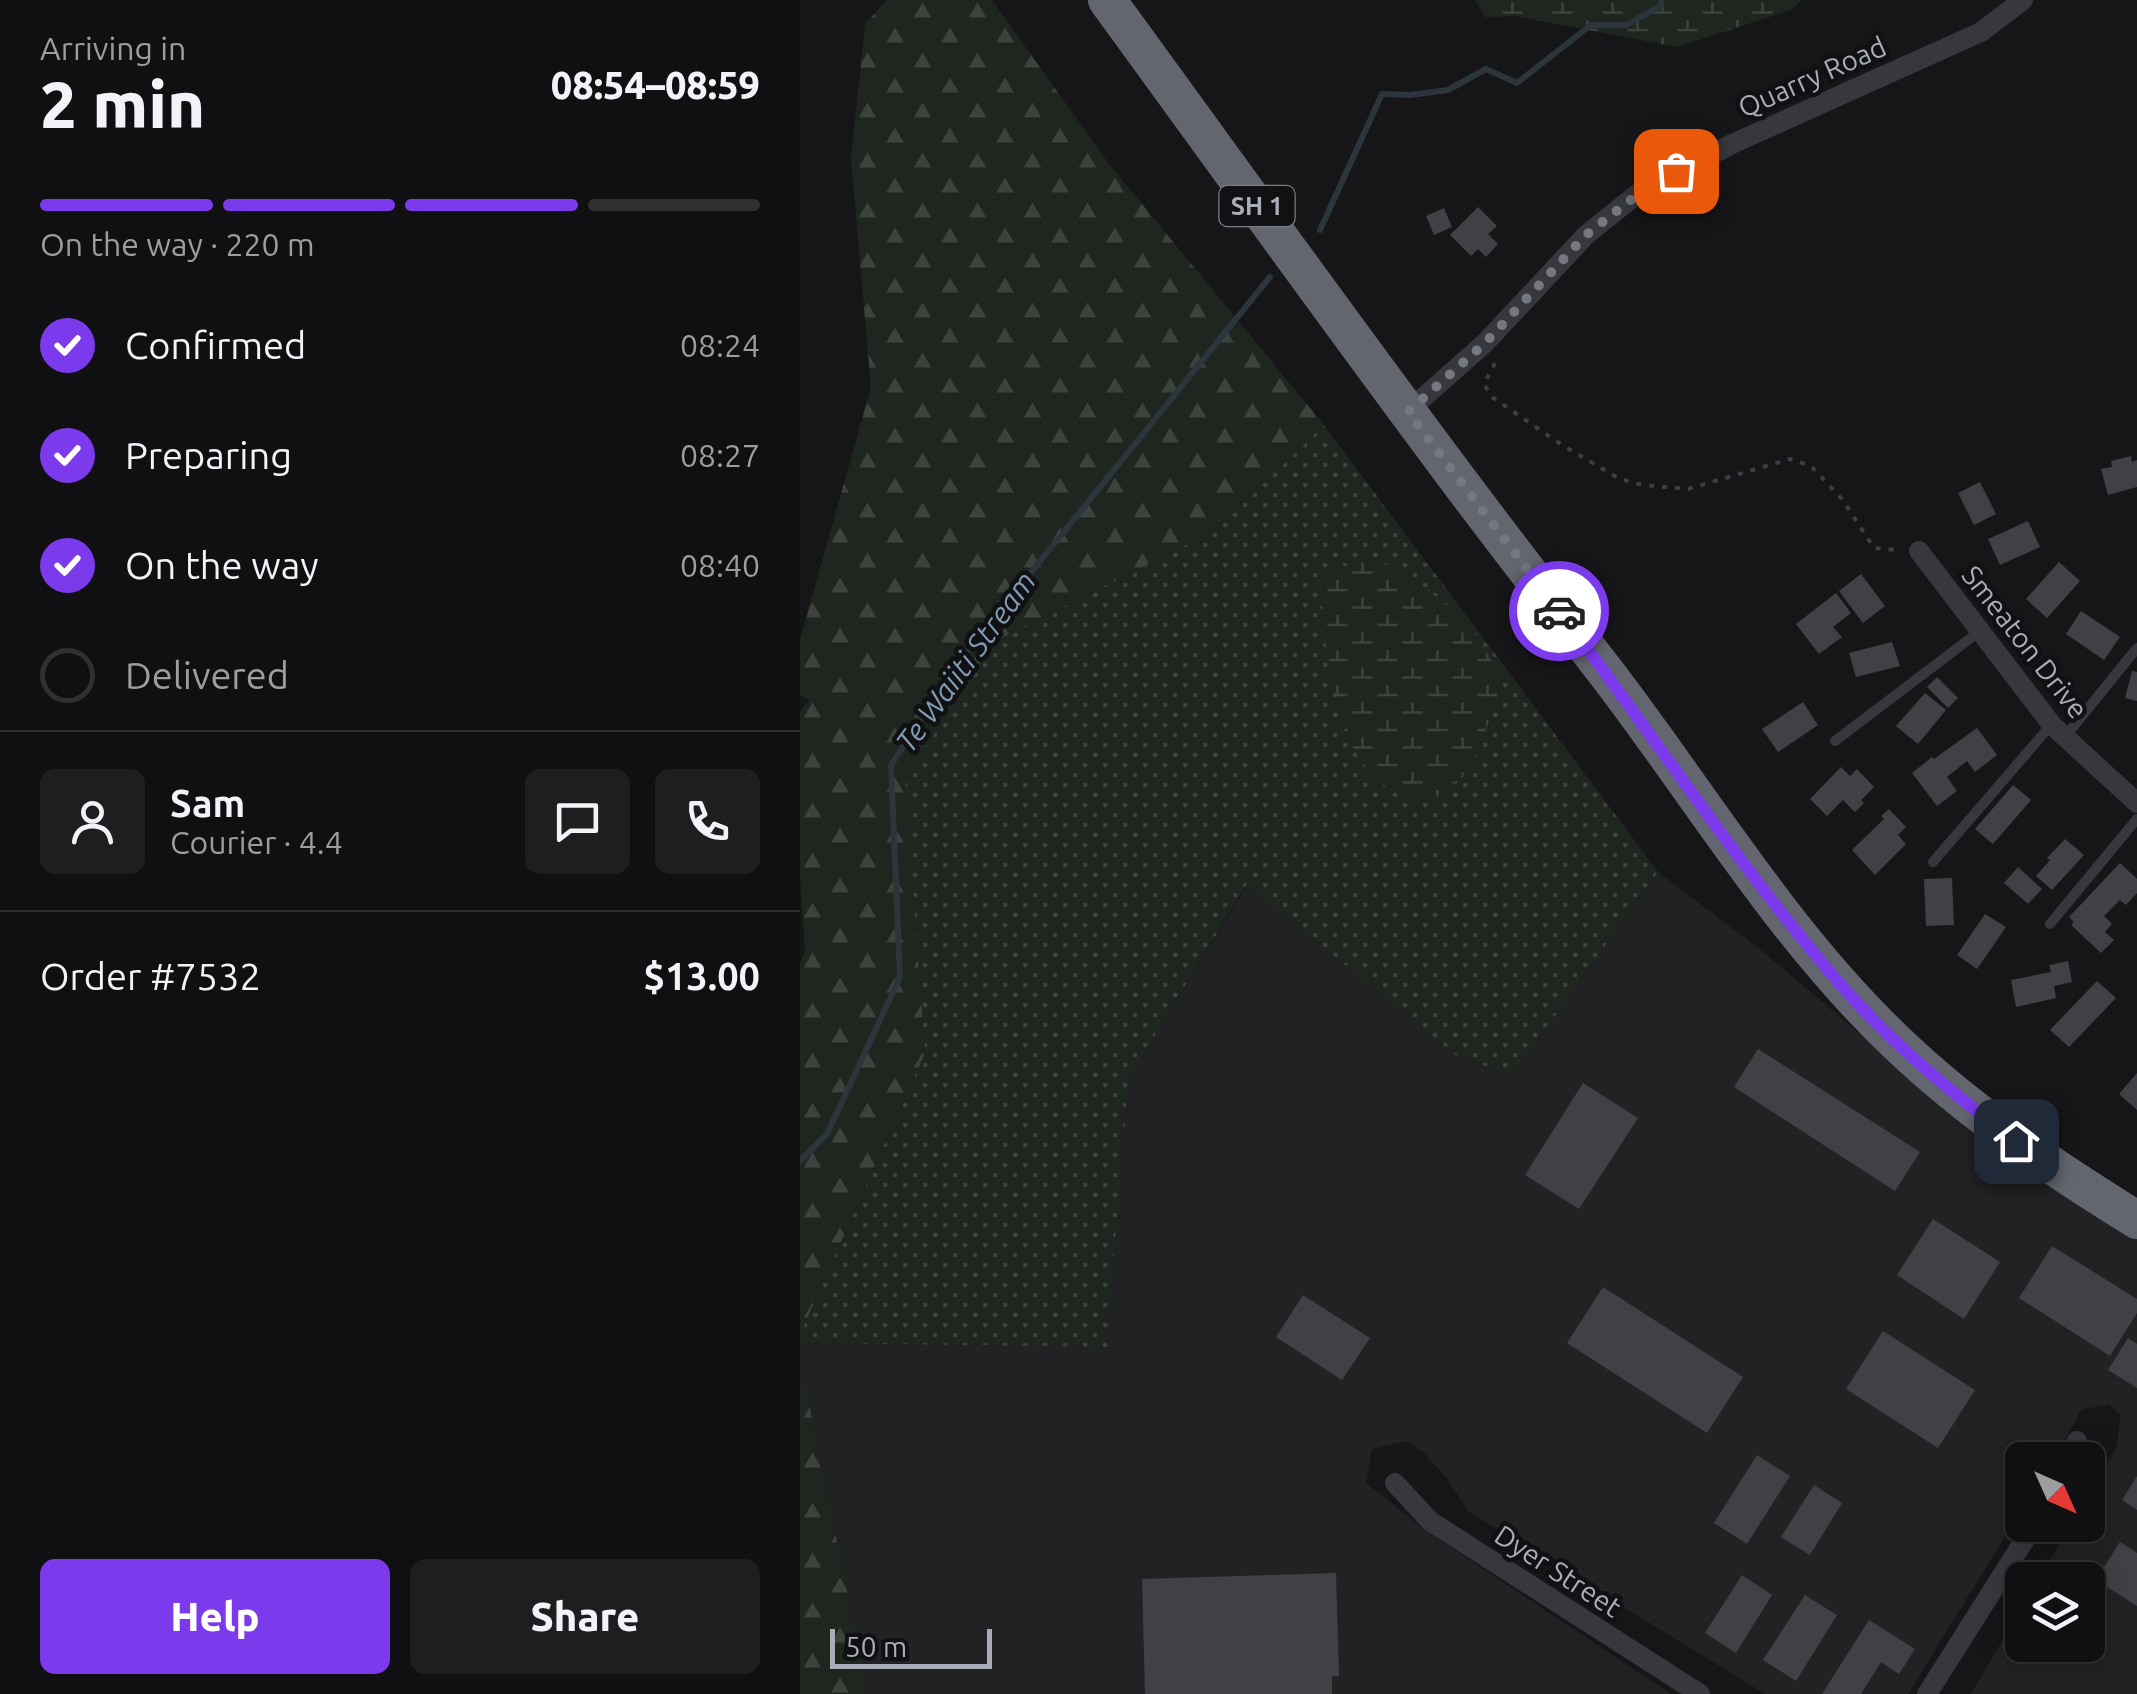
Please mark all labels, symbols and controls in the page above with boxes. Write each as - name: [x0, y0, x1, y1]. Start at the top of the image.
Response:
- text: Arriving in: [40, 30, 186, 66]
- street label: Quarry Road: [1733, 30, 1890, 123]
- text: 08:54–08:59: [551, 64, 760, 106]
- text: 2 min: [40, 67, 205, 140]
- pin: [1634, 129, 1719, 214]
- icon: bag: [1649, 144, 1704, 199]
- road number: SH 1: [1220, 186, 1294, 226]
- text: On the way · 220 m: [40, 226, 315, 262]
- icon: check: [40, 318, 95, 373]
- text: Confirmed: [125, 324, 306, 366]
- text: 08:24: [680, 327, 760, 363]
- icon: check: [40, 428, 95, 483]
- text: Preparing: [125, 434, 292, 476]
- text: 08:27: [680, 437, 760, 473]
- icon: check: [40, 538, 95, 593]
- text: On the way: [125, 544, 318, 586]
- text: 08:40: [680, 547, 760, 583]
- street label: Smeaton Drive: [1956, 559, 2094, 724]
- courier: [1509, 561, 1609, 661]
- water label: Te Waiiti Stream: [888, 565, 1042, 758]
- icon: car: [1532, 584, 1587, 639]
- text: Delivered: [125, 654, 289, 696]
- button: person: [40, 769, 145, 874]
- button: chat: [525, 769, 630, 874]
- button: phone: [655, 769, 760, 874]
- text: Sam: [170, 782, 245, 824]
- text: Courier · 4.4: [170, 824, 343, 860]
- text: Order #7532: [40, 955, 261, 997]
- text: $13.00: [643, 955, 760, 997]
- pin: [1974, 1099, 2059, 1184]
- icon: home: [1989, 1114, 2044, 1169]
- north arrow: [2005, 1442, 2105, 1542]
- map controls: [2005, 1442, 2105, 1662]
- street label: Dyer Street: [1489, 1518, 1627, 1623]
- button: Help: [40, 1559, 390, 1674]
- button: Share: [410, 1559, 760, 1674]
- button: layers: [2005, 1562, 2105, 1662]
- scale bar: [830, 1624, 992, 1668]
- text: 50 m: [845, 1631, 907, 1662]

